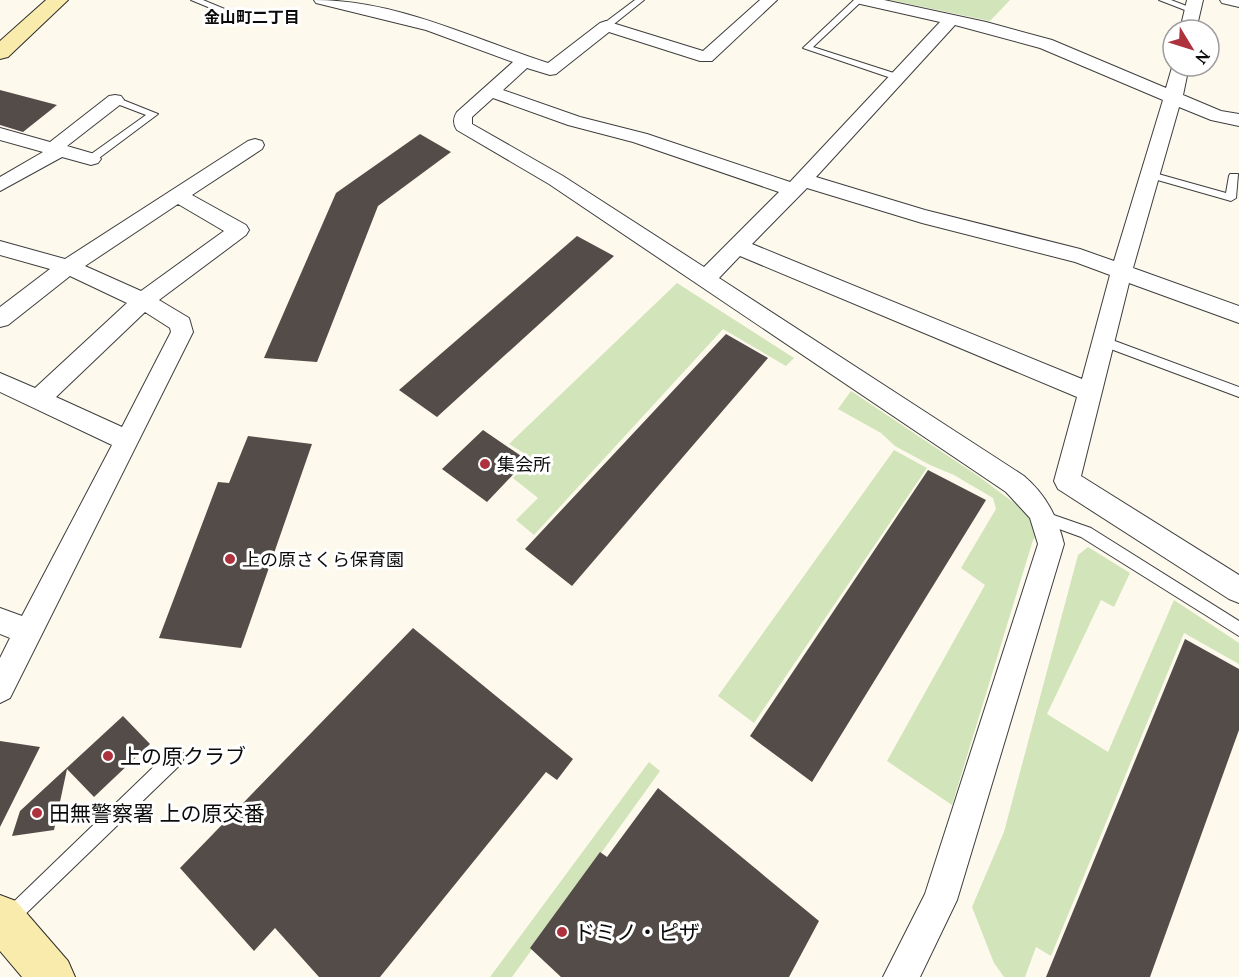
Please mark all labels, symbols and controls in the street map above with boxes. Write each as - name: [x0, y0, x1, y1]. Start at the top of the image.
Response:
- district label: 金山町二丁目: [204, 7, 300, 27]
- north arrow: [1161, 18, 1221, 78]
- text: N: [1191, 46, 1215, 68]
- place label: 集会所: [497, 453, 551, 476]
- marker: 集会所: [478, 457, 492, 471]
- place label: 上の原さくら保育園: [242, 548, 404, 571]
- marker: 上の原さくら保育園: [223, 552, 237, 566]
- place label: 上の原クラブ: [120, 743, 246, 770]
- marker: 上の原クラブ: [101, 749, 115, 763]
- place label: 田無警察署 上の原交番: [49, 800, 265, 827]
- marker: 田無警察署 上の原交番: [30, 806, 44, 820]
- place label: ドミノ・ピザ: [574, 919, 700, 946]
- marker: ドミノ・ピザ: [555, 925, 569, 939]

